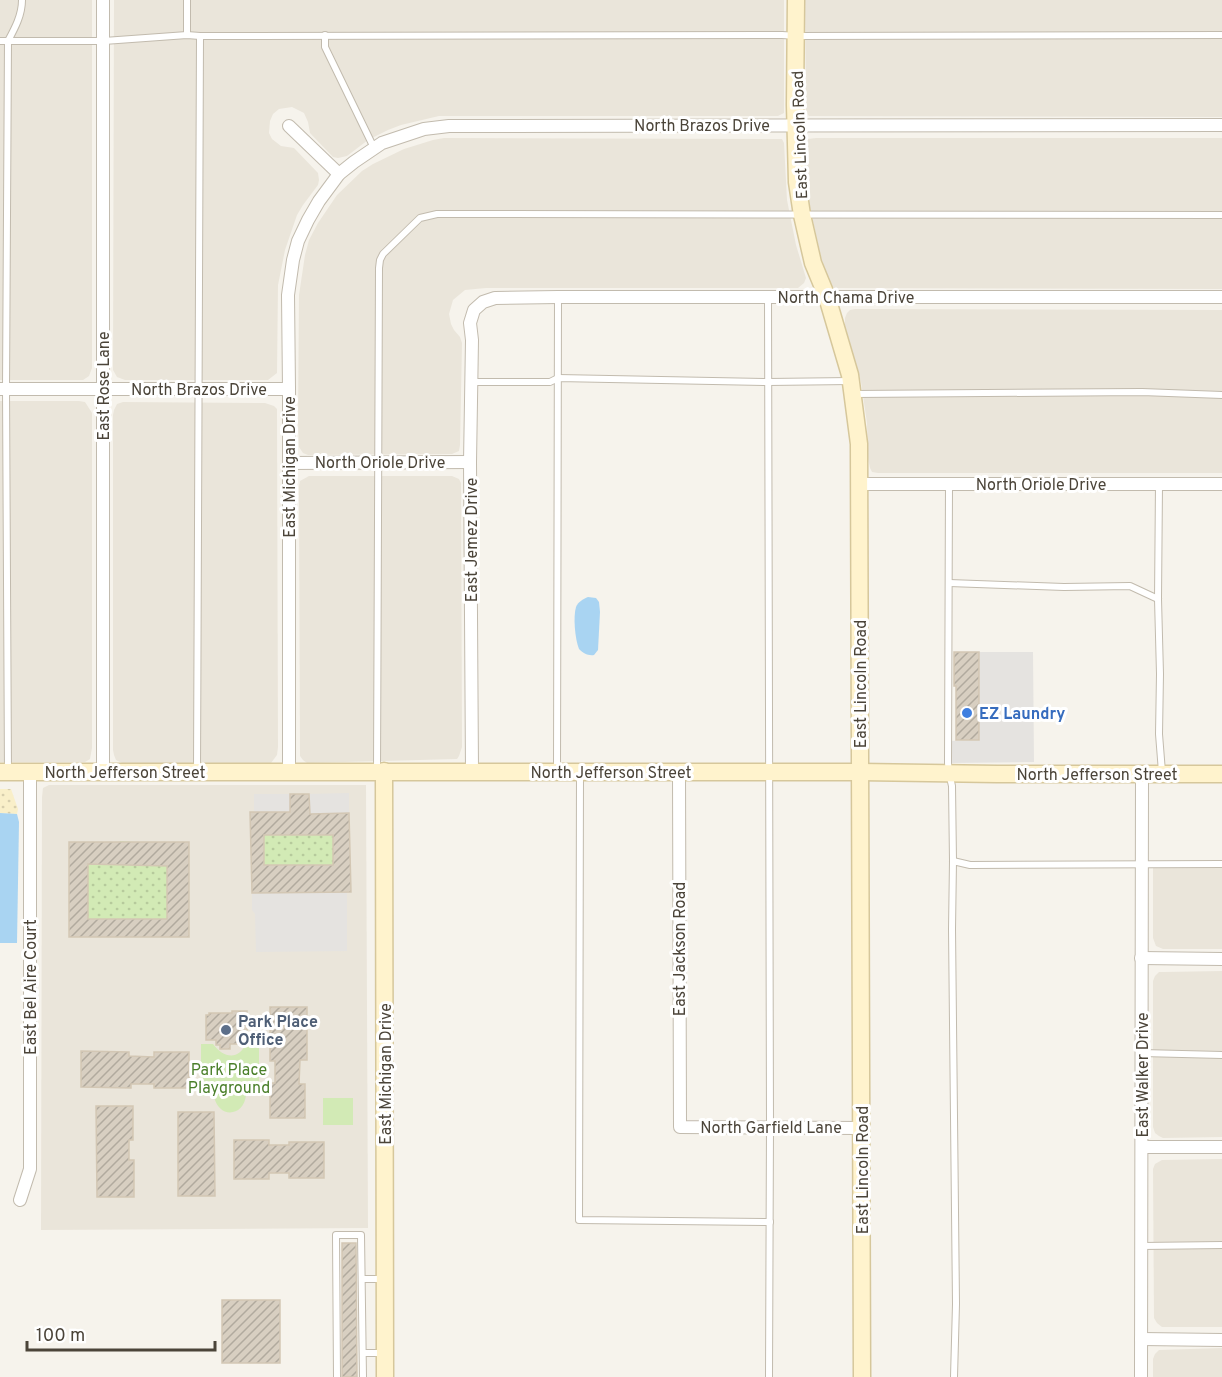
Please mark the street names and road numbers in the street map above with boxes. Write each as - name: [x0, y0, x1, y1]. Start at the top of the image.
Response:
- street label: East Lincoln Road: [789, 70, 813, 199]
- street label: North Brazos Drive: [634, 117, 770, 137]
- street label: North Chama Drive: [778, 289, 914, 309]
- street label: East Rose Lane: [95, 331, 115, 441]
- street label: North Brazos Drive: [131, 381, 267, 401]
- street label: East Michigan Drive: [281, 396, 301, 538]
- street label: North Oriole Drive: [315, 454, 445, 474]
- street label: North Oriole Drive: [976, 476, 1106, 496]
- street label: East Jemez Drive: [463, 478, 483, 602]
- street label: East Lincoln Road: [852, 620, 872, 748]
- street label: North Jefferson Street: [44, 764, 206, 784]
- street label: North Jefferson Street: [530, 764, 692, 784]
- street label: North Jefferson Street: [1016, 766, 1178, 786]
- street label: East Jackson Road: [671, 882, 691, 1016]
- street label: East Bel Aire Court: [22, 919, 42, 1055]
- street label: East Michigan Drive: [377, 1003, 397, 1145]
- street label: East Walker Drive: [1134, 1012, 1154, 1138]
- street label: East Lincoln Road: [854, 1106, 874, 1234]
- street label: North Garfield Lane: [700, 1119, 842, 1139]

